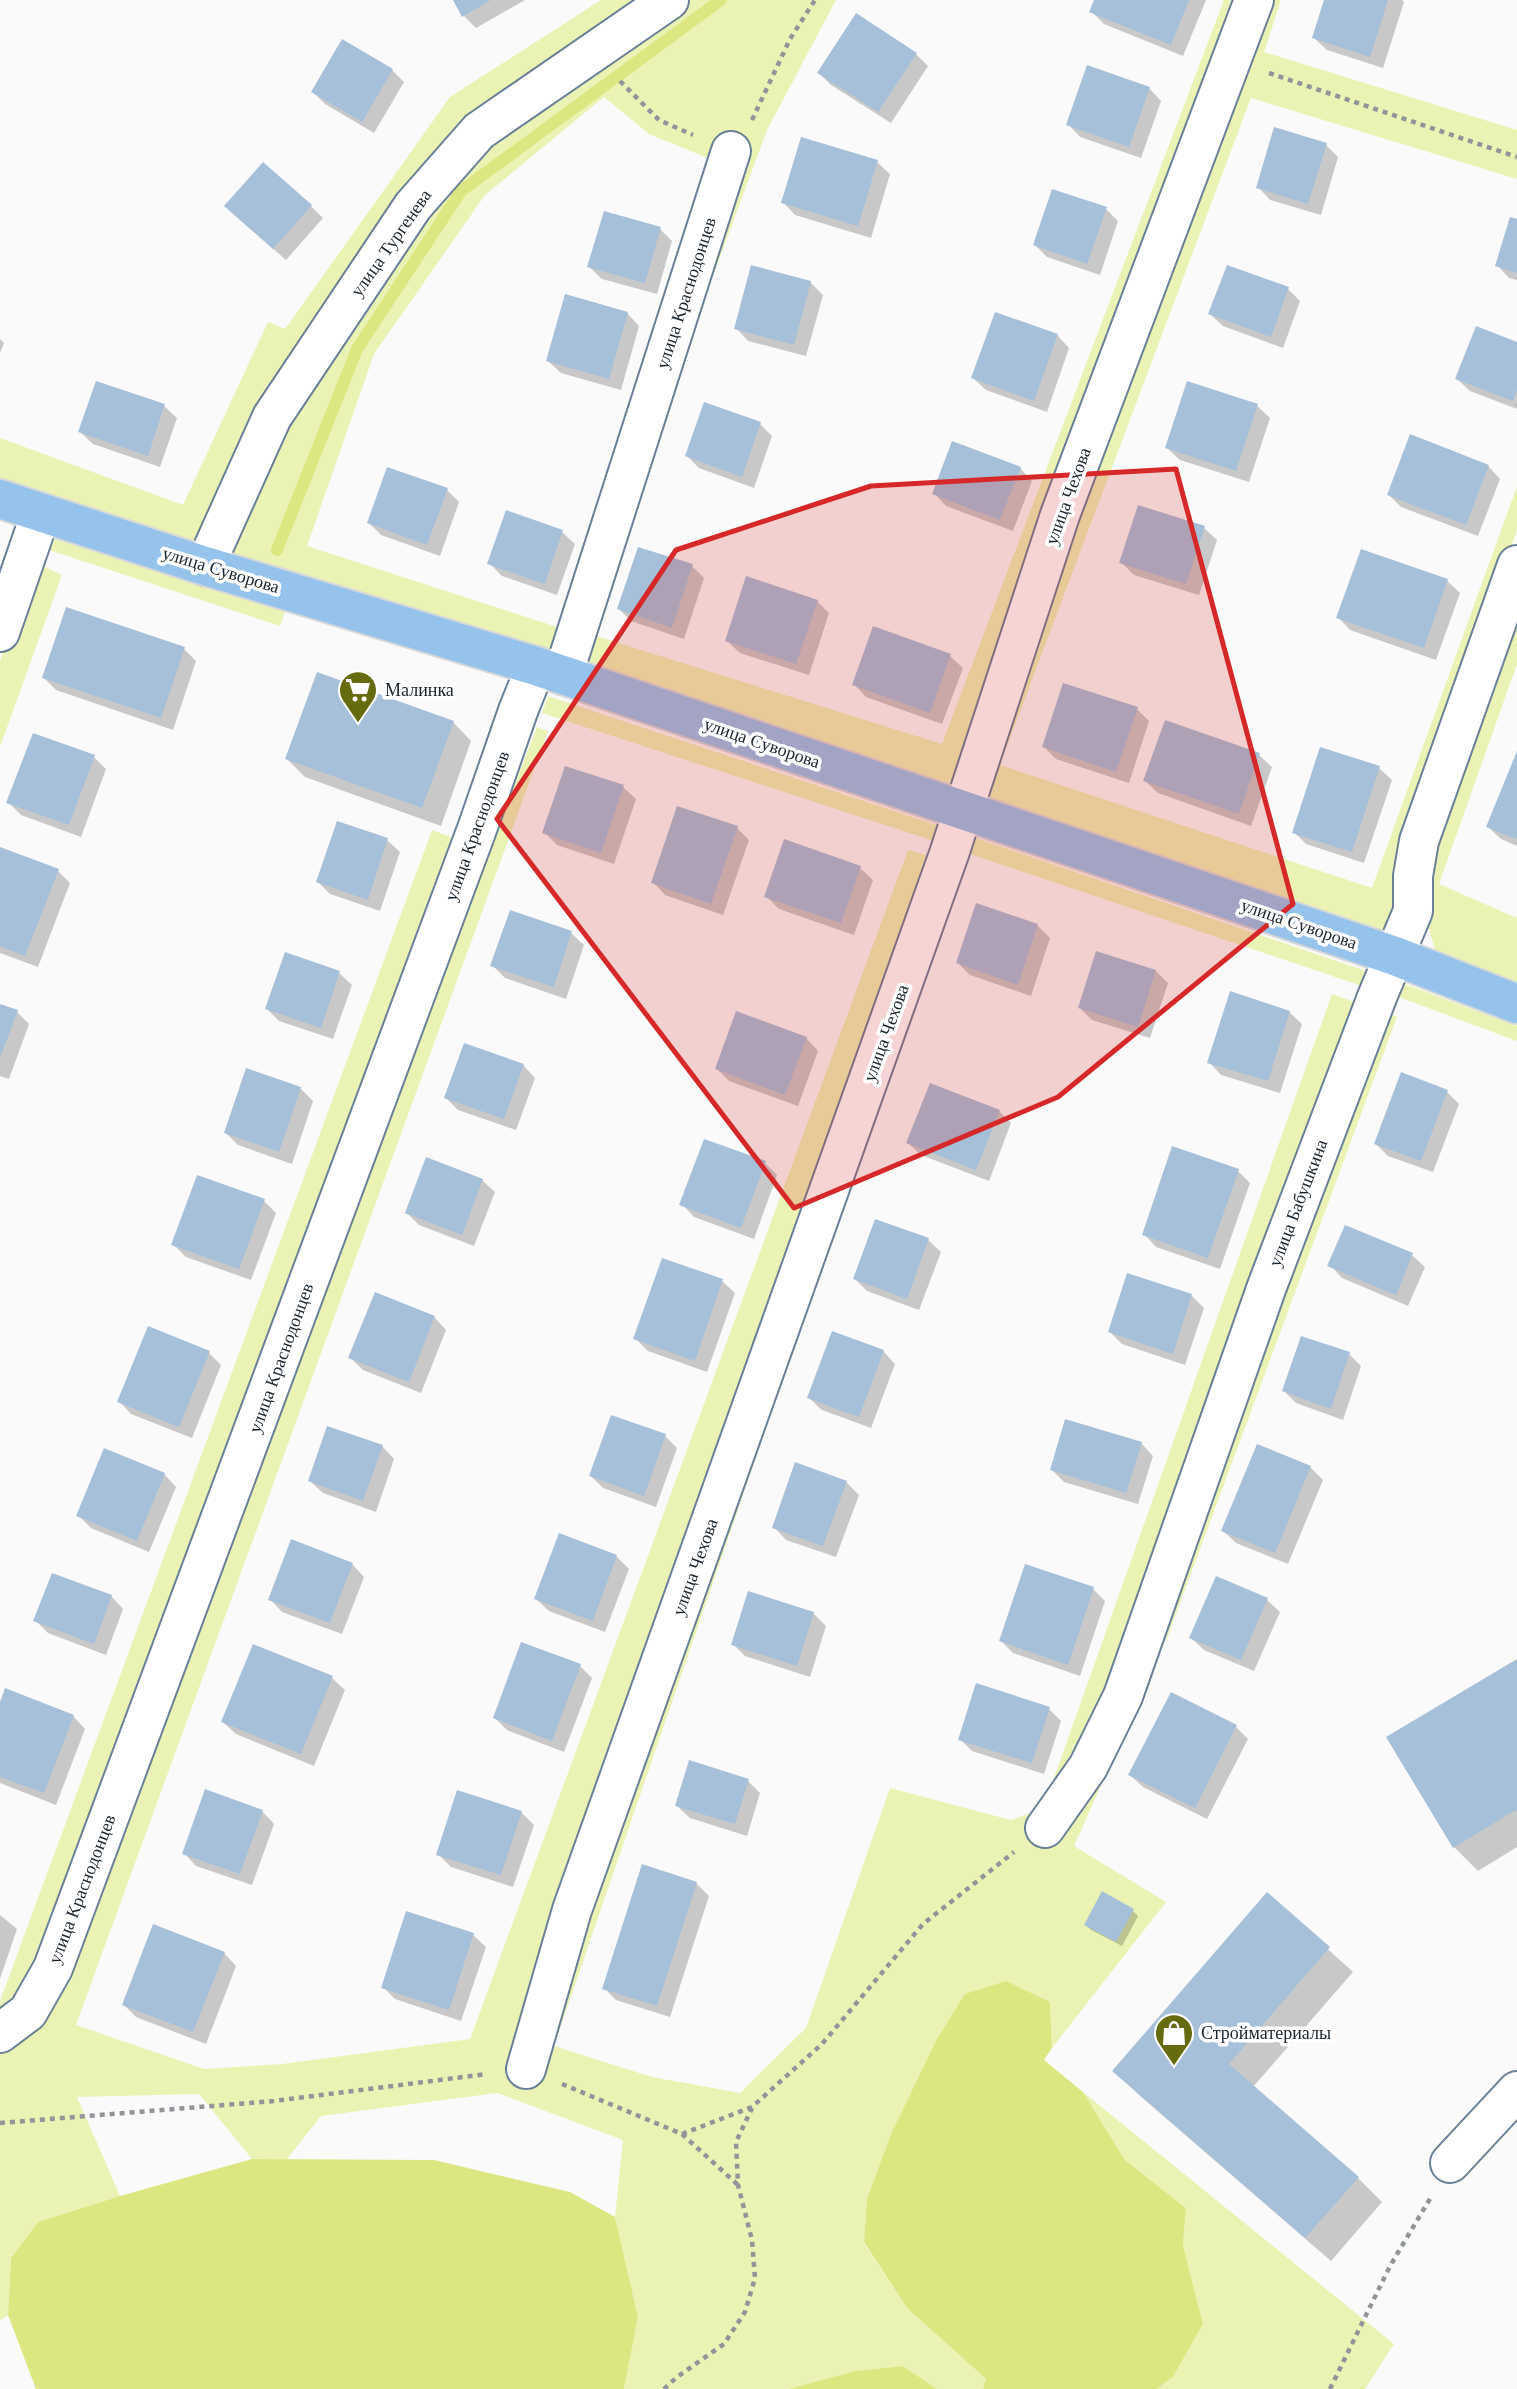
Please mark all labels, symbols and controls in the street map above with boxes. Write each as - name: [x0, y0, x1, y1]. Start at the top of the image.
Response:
- street label: улица Тургенева: [347, 186, 435, 300]
- street label: улица Краснодонцев: [652, 215, 720, 371]
- street label: улица Чехова: [1041, 445, 1095, 547]
- street label: улица Суворова: [160, 543, 282, 597]
- supermarket icon: Малинка: [337, 669, 379, 724]
- place label: Малинка: [385, 680, 454, 700]
- street label: улица Суворова: [701, 714, 823, 772]
- street label: улица Краснодонцев: [441, 748, 513, 904]
- street label: улица Суворова: [1238, 895, 1360, 953]
- street label: улица Чехова: [859, 982, 913, 1084]
- street label: улица Бабушкина: [1265, 1137, 1331, 1269]
- street label: улица Краснодонцев: [245, 1280, 317, 1436]
- street label: улица Чехова: [668, 1516, 722, 1618]
- street label: улица Краснодонцев: [44, 1812, 120, 1966]
- shop icon: Стройматериалы: [1153, 2012, 1195, 2067]
- place label: Стройматериалы: [1201, 2023, 1331, 2043]

